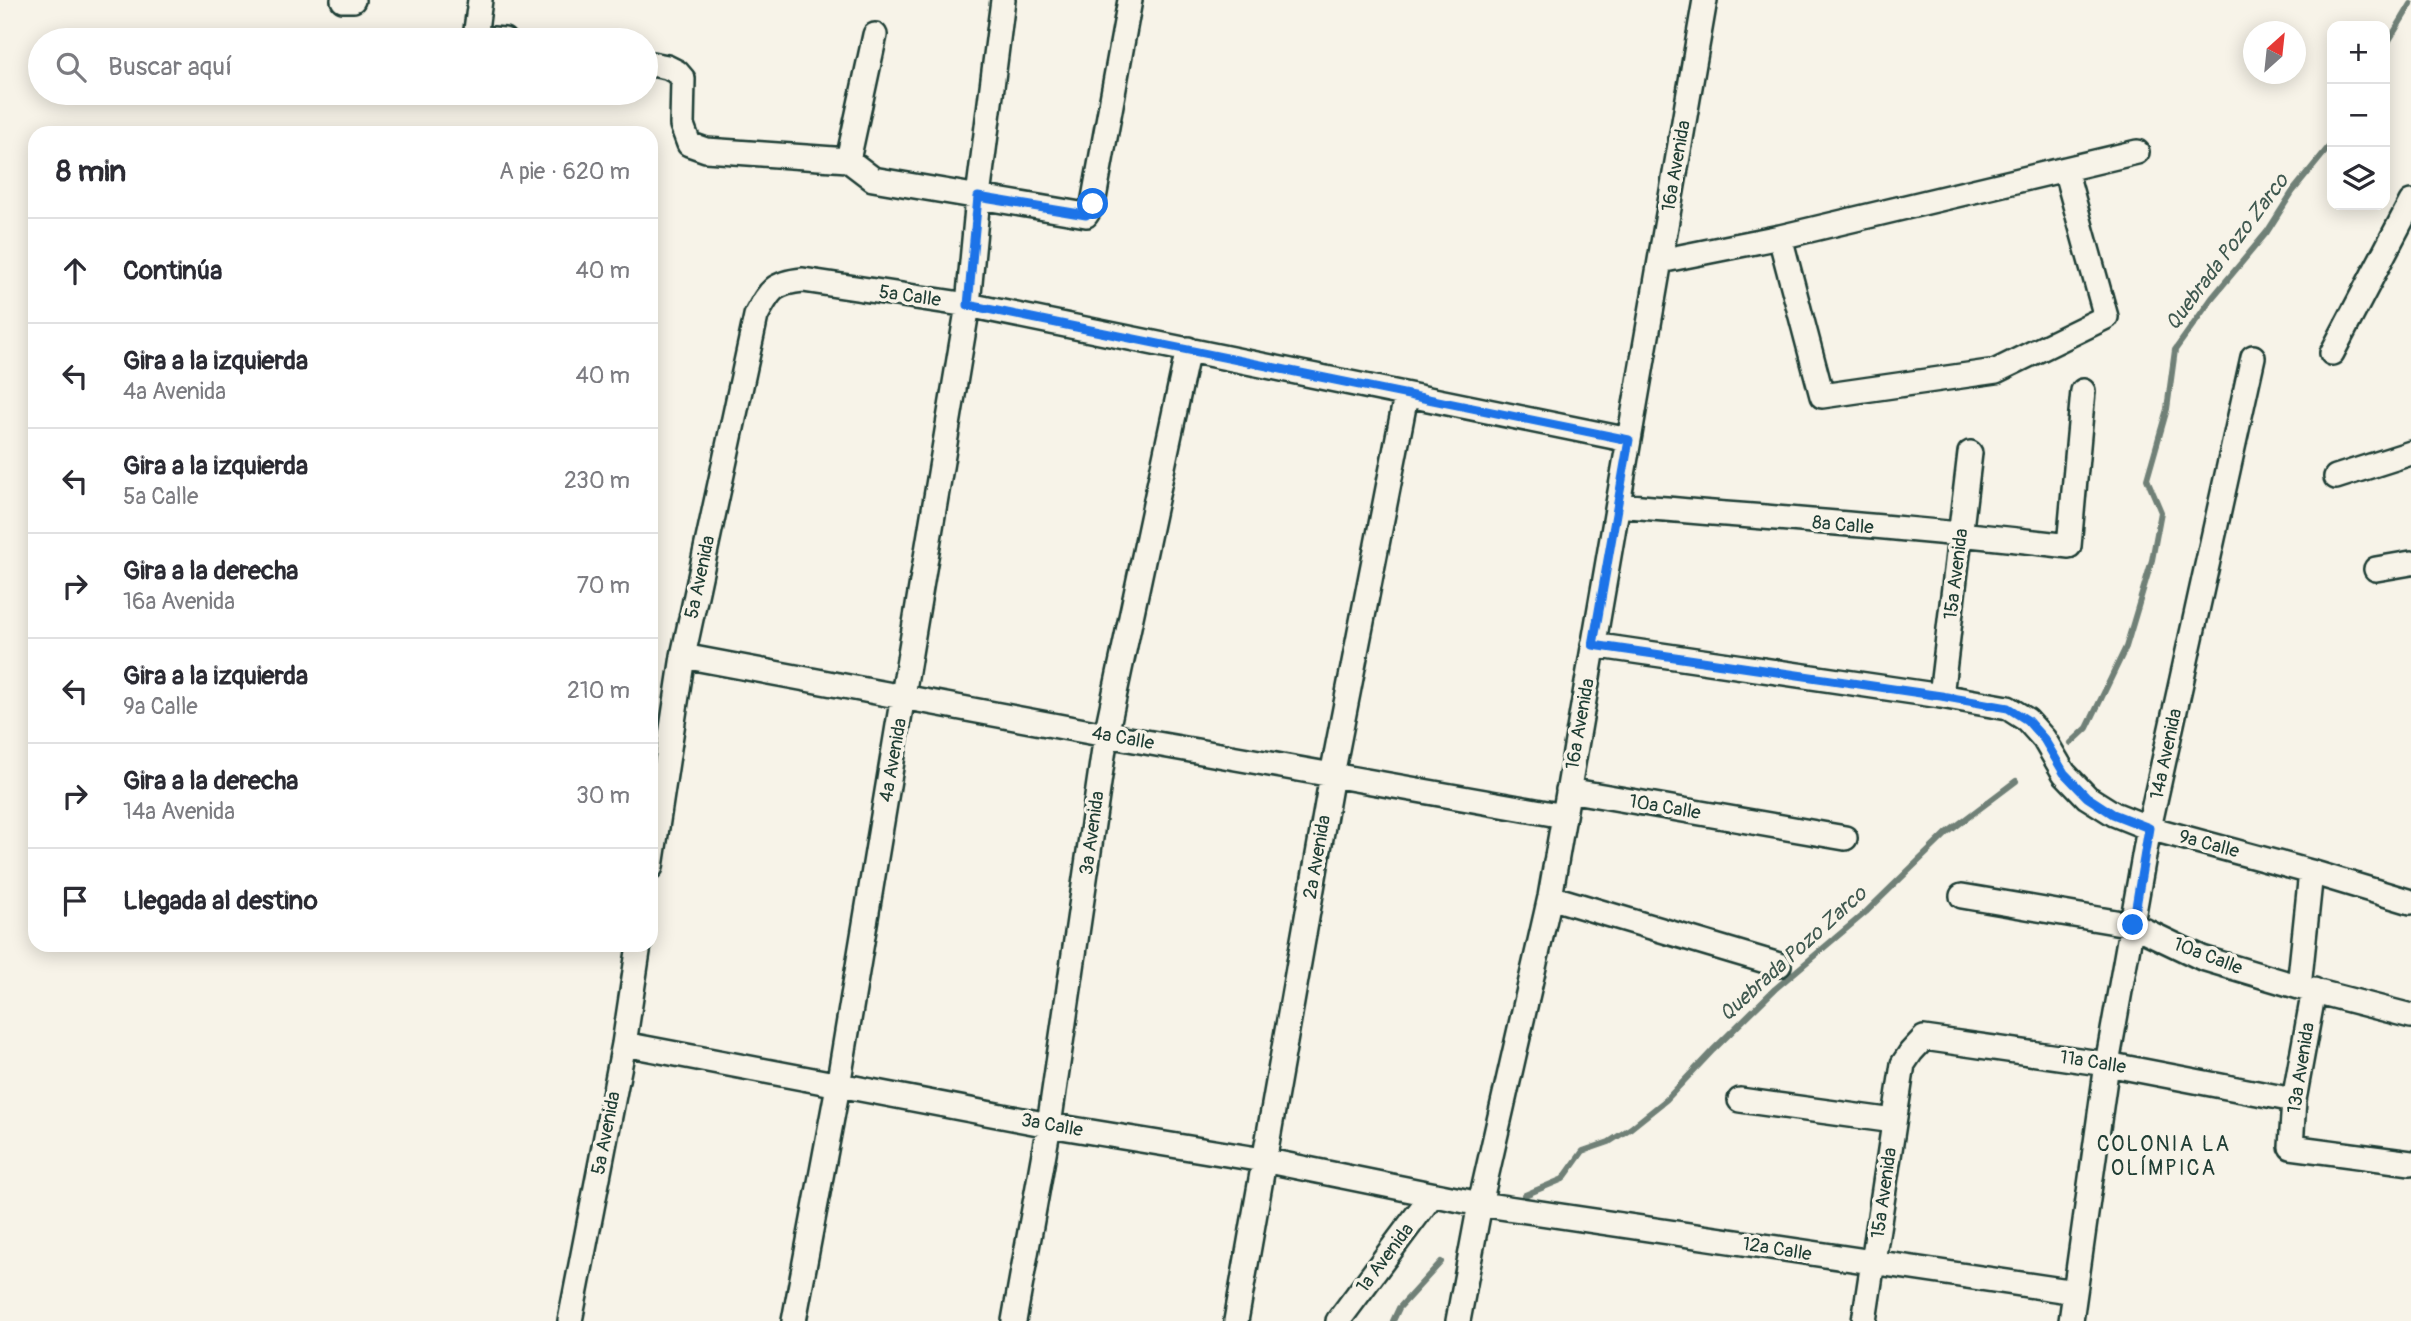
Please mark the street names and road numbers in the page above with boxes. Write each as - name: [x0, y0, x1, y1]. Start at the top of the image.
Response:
- street label: 16a Avenida: [1656, 118, 1696, 214]
- street label: 5a Calle: [878, 280, 943, 312]
- street label: 8a Calle: [1811, 510, 1875, 540]
- street label: 15a Avenida: [1939, 527, 1974, 621]
- street label: 5a Avenida: [680, 533, 721, 621]
- street label: 16a Avenida: [1560, 676, 1600, 772]
- street label: 14a Avenida: [2145, 706, 2187, 802]
- street label: 4a Avenida: [874, 716, 912, 804]
- street label: 4a Calle: [1090, 721, 1157, 755]
- street label: 3a Avenida: [1074, 789, 1110, 877]
- street label: 10a Calle: [1627, 789, 1703, 825]
- street label: 2a Avenida: [1298, 813, 1336, 901]
- street label: 9a Calle: [2176, 824, 2243, 864]
- street label: 10a Calle: [2170, 932, 2247, 980]
- street label: 13a Avenida: [2282, 1021, 2320, 1115]
- street label: 11a Calle: [2058, 1045, 2128, 1079]
- street label: 5a Avenida: [586, 1089, 626, 1177]
- street label: 3a Calle: [1019, 1108, 1085, 1142]
- street label: 15a Avenida: [1866, 1146, 1902, 1240]
- street label: 1a Avenida: [1351, 1218, 1419, 1298]
- street label: 12a Calle: [1741, 1232, 1814, 1266]

